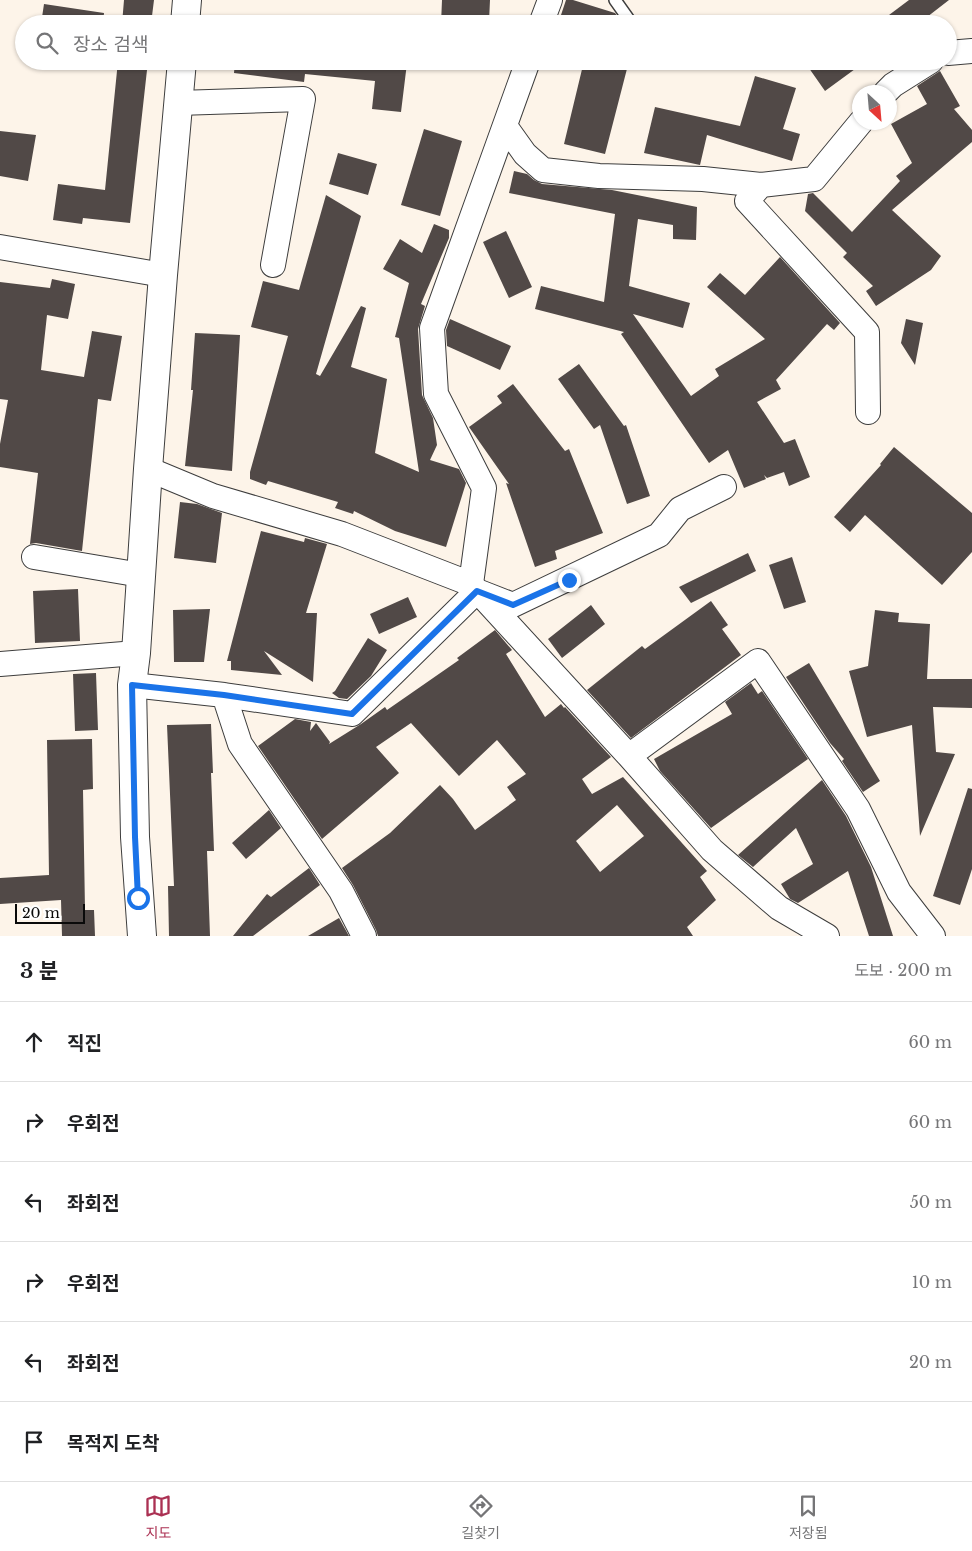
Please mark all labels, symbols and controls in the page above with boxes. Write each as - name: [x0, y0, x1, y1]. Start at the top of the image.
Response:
- search box: [15, 15, 957, 70]
- icon: search: [33, 29, 61, 57]
- text: 장소 검색: [73, 33, 148, 56]
- north arrow: [852, 85, 897, 130]
- route end: [558, 569, 581, 592]
- route start: [127, 887, 150, 910]
- scale bar: [15, 901, 85, 924]
- text: 20 m: [22, 904, 60, 922]
- text: 3 분: [20, 958, 58, 984]
- text: 도보 · 200 m: [854, 960, 952, 980]
- icon: ahead: [20, 1028, 48, 1056]
- text: 직진: [67, 1032, 102, 1055]
- text: 60 m: [909, 1032, 952, 1052]
- icon: right: [20, 1108, 48, 1136]
- text: 우회전: [67, 1112, 119, 1135]
- text: 60 m: [909, 1112, 952, 1132]
- icon: left: [20, 1188, 48, 1216]
- text: 좌회전: [67, 1192, 119, 1215]
- text: 50 m: [910, 1192, 952, 1212]
- icon: right: [20, 1268, 48, 1296]
- text: 우회전: [67, 1272, 119, 1295]
- text: 10 m: [912, 1272, 952, 1292]
- icon: left: [20, 1348, 48, 1376]
- text: 좌회전: [67, 1352, 119, 1375]
- text: 20 m: [909, 1352, 952, 1372]
- icon: arrive: [20, 1428, 48, 1456]
- text: 목적지 도착: [67, 1432, 159, 1455]
- tab: 지도: [144, 1492, 172, 1542]
- tab: 길찾기: [461, 1492, 500, 1542]
- tab: 저장됨: [789, 1492, 828, 1542]

